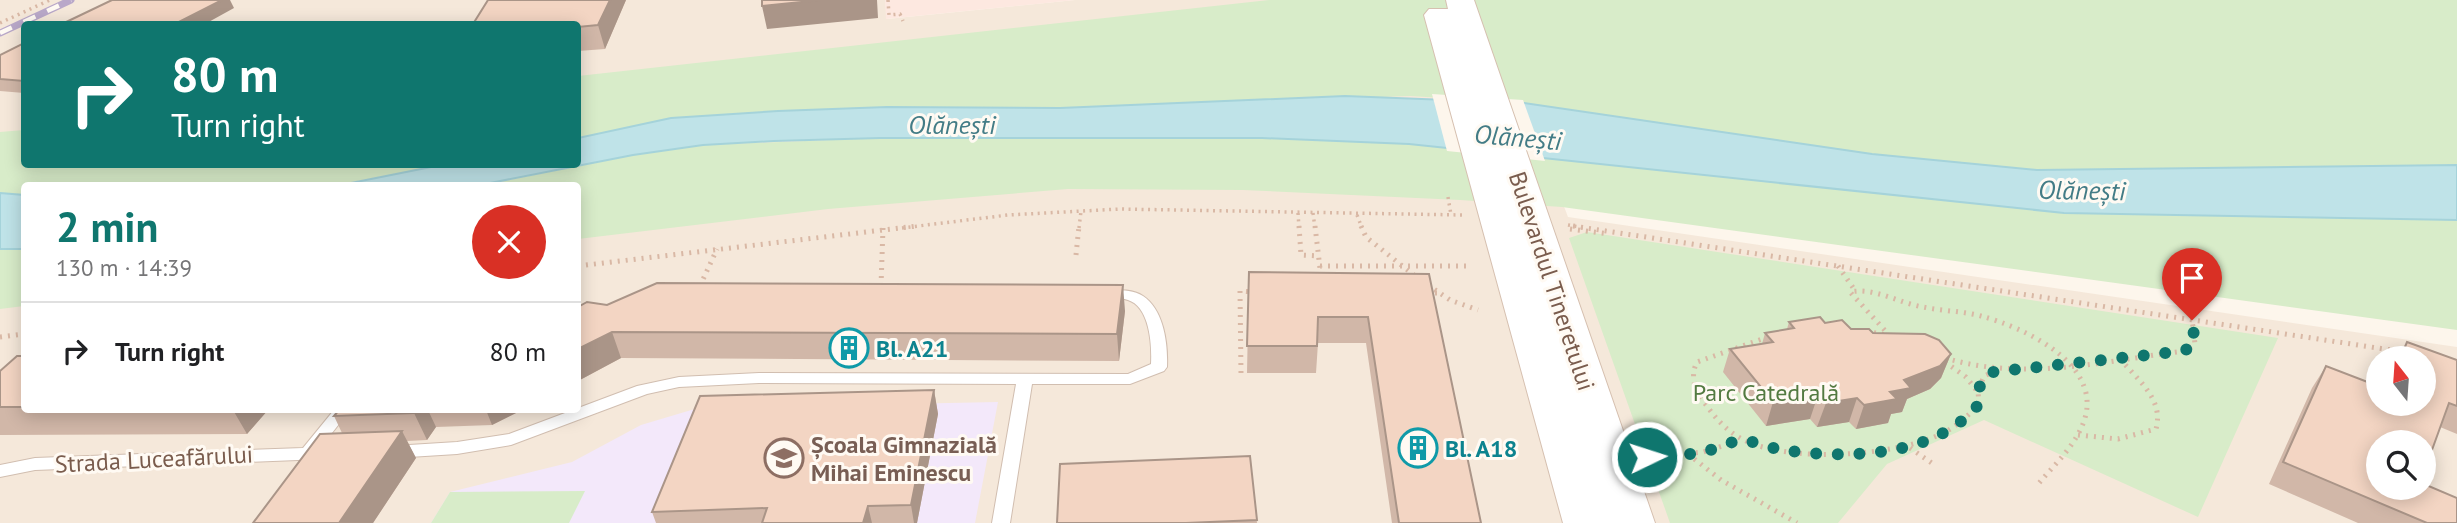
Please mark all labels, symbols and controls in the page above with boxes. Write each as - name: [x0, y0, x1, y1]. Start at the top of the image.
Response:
- text: 80 m: [171, 42, 278, 106]
- icon: right: [56, 49, 147, 140]
- text: Turn right: [171, 104, 305, 146]
- water label: Olănești: [908, 108, 997, 141]
- water label: Olănești: [1473, 117, 1564, 157]
- street label: Bulevardul Tineretului: [1502, 167, 1602, 395]
- water label: Olănești: [2038, 173, 2127, 207]
- text: 2 min: [56, 199, 158, 254]
- button: close: [472, 205, 546, 279]
- pin: [2162, 248, 2222, 320]
- text: 130 m · 14:39: [56, 253, 192, 282]
- icon: arrive: [2173, 259, 2211, 297]
- building icon: Bl. A21: [828, 327, 870, 369]
- icon: right: [56, 332, 94, 370]
- place label: Bl. A21: [876, 333, 948, 364]
- text: Turn right: [115, 335, 224, 368]
- text: 80 m: [490, 335, 546, 368]
- north arrow: [2366, 346, 2436, 416]
- map controls: [2366, 346, 2436, 500]
- park label: Parc Catedrală: [1693, 377, 1839, 408]
- position arrow: [1610, 420, 1684, 494]
- building icon: Bl. A18: [1397, 427, 1439, 469]
- place label: Școala Gimnazială Mihai Eminescu: [811, 429, 997, 488]
- button: search: [2366, 430, 2436, 500]
- place label: Bl. A18: [1445, 433, 1517, 464]
- school or university icon: Școala Gimnazială Mihai Eminescu: [763, 437, 805, 479]
- street label: Strada Luceafărului: [54, 438, 254, 480]

